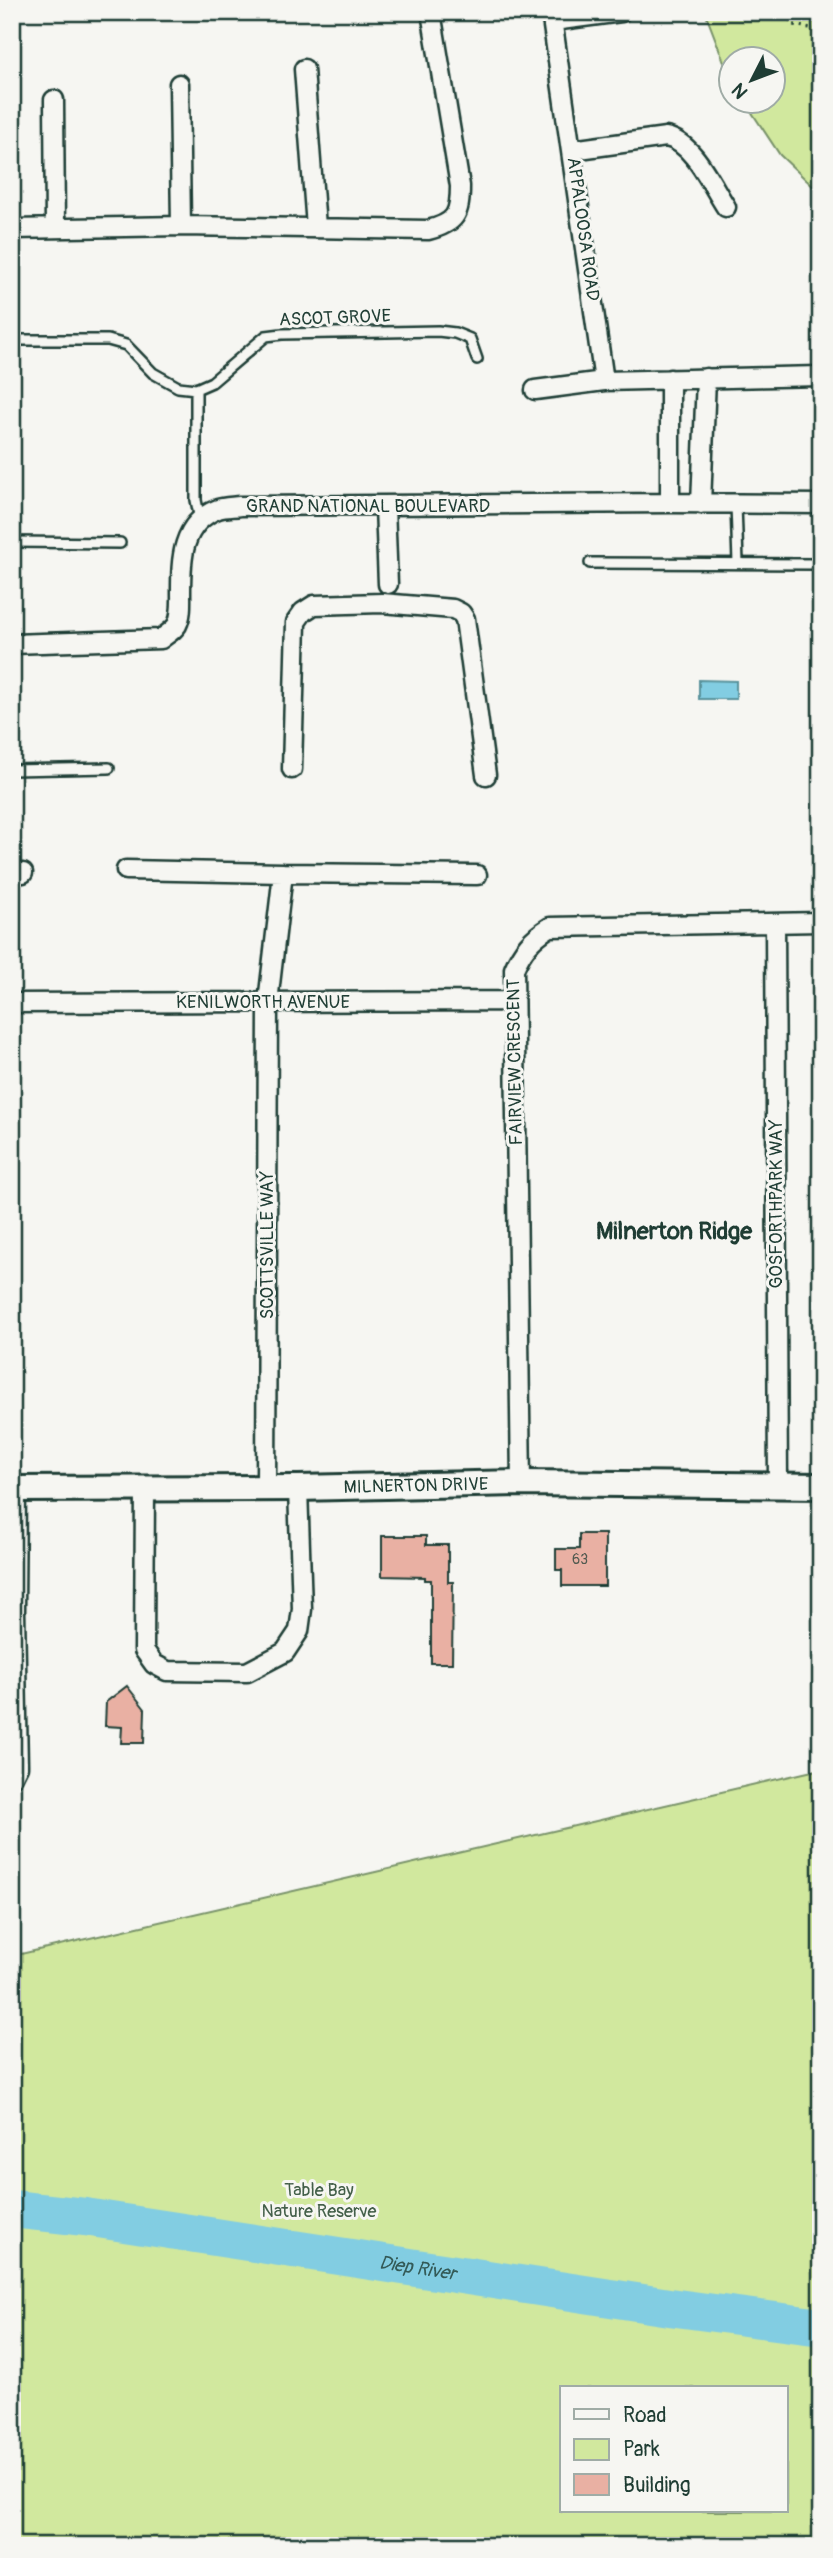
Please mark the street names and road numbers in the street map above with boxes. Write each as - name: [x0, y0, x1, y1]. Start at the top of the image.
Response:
- street label: APPALOOSA ROAD: [562, 156, 604, 302]
- street label: ASCOT GROVE: [279, 305, 391, 331]
- street label: GRAND NATIONAL BOULEVARD: [246, 495, 490, 518]
- street label: FAIRVIEW CRESCENT: [502, 978, 528, 1146]
- street label: KENILWORTH AVENUE: [176, 991, 350, 1014]
- street label: GOSFORTHPARK WAY: [765, 1119, 788, 1289]
- street label: SCOTTSVILLE WAY: [256, 1170, 279, 1319]
- street label: MILNERTON DRIVE: [343, 1472, 489, 1498]

